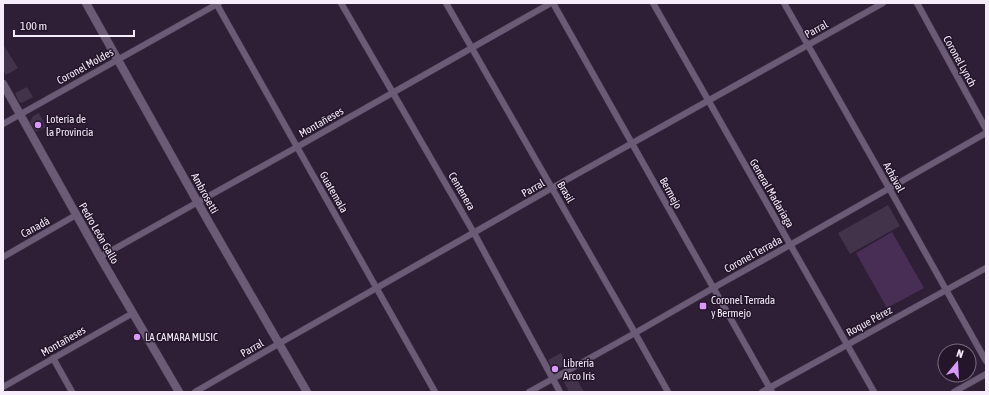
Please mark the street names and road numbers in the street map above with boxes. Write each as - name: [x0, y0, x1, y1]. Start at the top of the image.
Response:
- street label: Parral: [802, 18, 830, 40]
- street label: Coronel Lynch: [941, 33, 979, 89]
- street label: Coronel Moldes: [55, 45, 115, 86]
- street label: Montañeses: [297, 104, 345, 140]
- street label: General Madariaga: [748, 157, 796, 229]
- street label: Achával: [881, 160, 907, 194]
- street label: Guatemala: [317, 169, 351, 215]
- street label: Centenera: [446, 170, 478, 212]
- street label: Ambrosetti: [189, 171, 221, 215]
- street label: Bermejo: [657, 175, 685, 211]
- street label: Parral: [519, 177, 547, 199]
- street label: Brasil: [555, 179, 577, 205]
- street label: Pedro León Gallo: [77, 200, 121, 266]
- street label: Canadá: [19, 214, 51, 240]
- street label: Coronel Terrada: [722, 233, 784, 275]
- street label: Roque Pérez: [844, 304, 894, 338]
- street label: Montañeses: [39, 323, 87, 359]
- street label: Parral: [238, 337, 266, 359]

